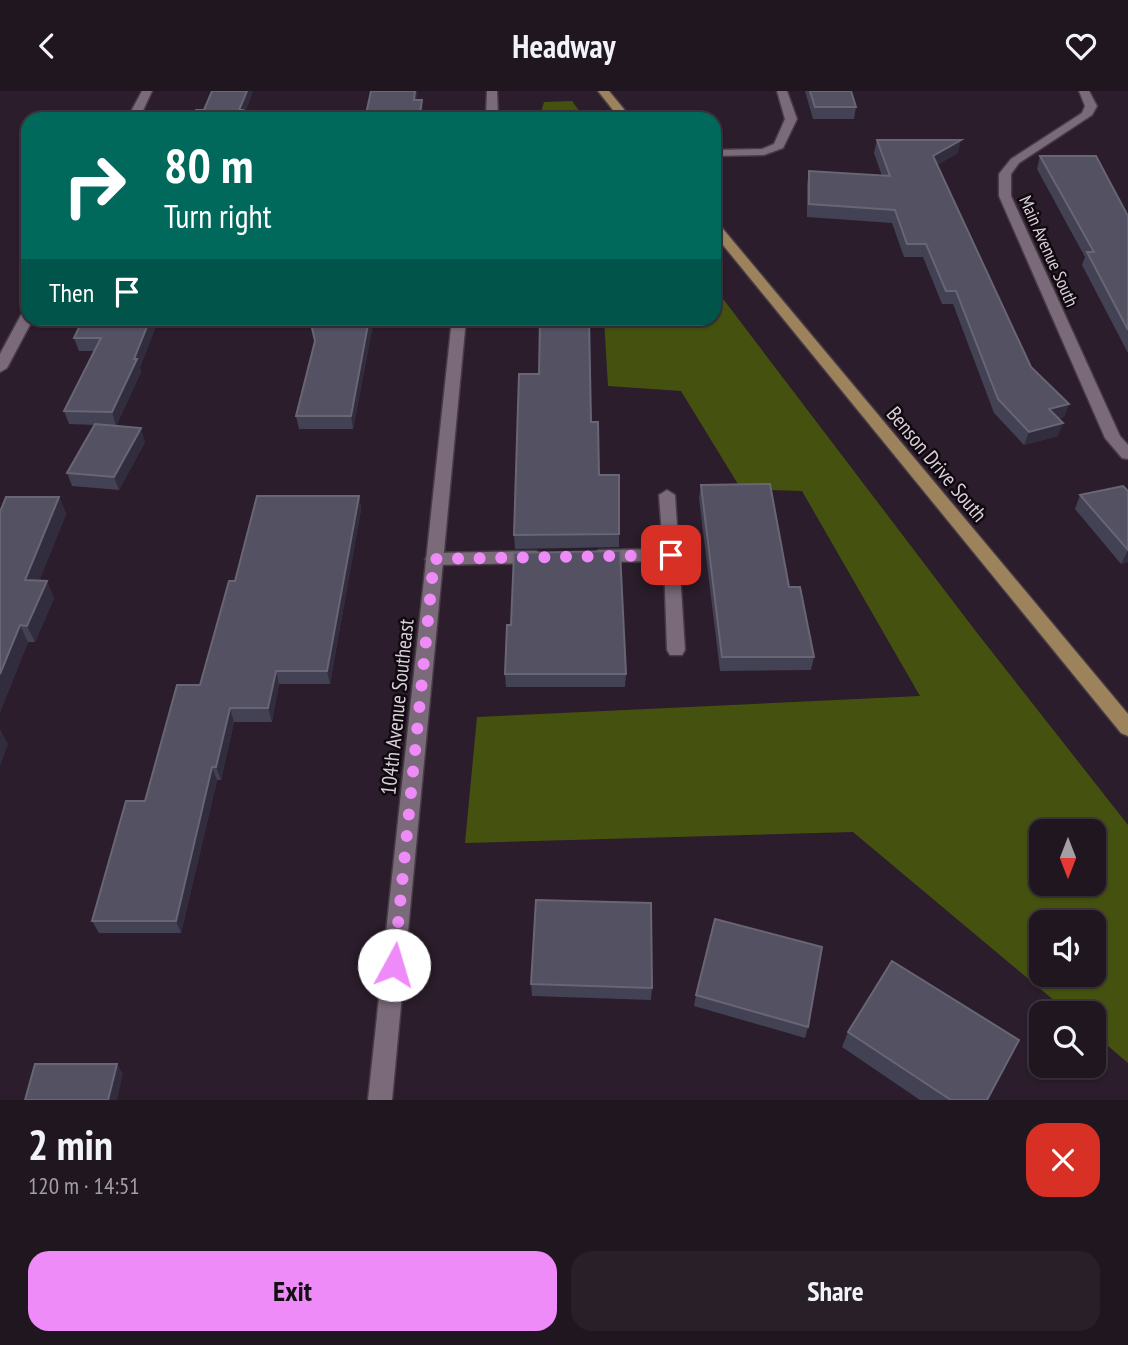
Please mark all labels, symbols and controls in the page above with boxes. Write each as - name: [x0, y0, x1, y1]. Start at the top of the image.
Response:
- text: Headway: [512, 25, 616, 67]
- icon: back: [28, 27, 66, 65]
- icon: heart: [1062, 27, 1100, 65]
- text: 80 m: [164, 133, 253, 197]
- icon: right: [49, 140, 140, 231]
- street label: Main Avenue South: [1014, 192, 1084, 310]
- text: Turn right: [164, 195, 272, 237]
- icon: arrive: [108, 273, 146, 311]
- text: Then: [49, 276, 94, 309]
- street label: Benson Drive South: [881, 401, 993, 527]
- pin: [641, 525, 701, 585]
- icon: arrive: [652, 536, 690, 574]
- street label: 104th Avenue Southeast: [374, 617, 420, 796]
- north arrow: [1029, 819, 1106, 896]
- map controls: [1029, 819, 1106, 1078]
- button: sound: [1029, 910, 1106, 987]
- position arrow: [357, 928, 431, 1002]
- button: search: [1029, 1001, 1106, 1078]
- text: 2 min: [28, 1117, 113, 1172]
- button: close: [1026, 1123, 1100, 1197]
- text: 120 m · 14:51: [28, 1171, 140, 1200]
- button: Exit: [28, 1251, 557, 1331]
- button: Share: [571, 1251, 1100, 1331]

